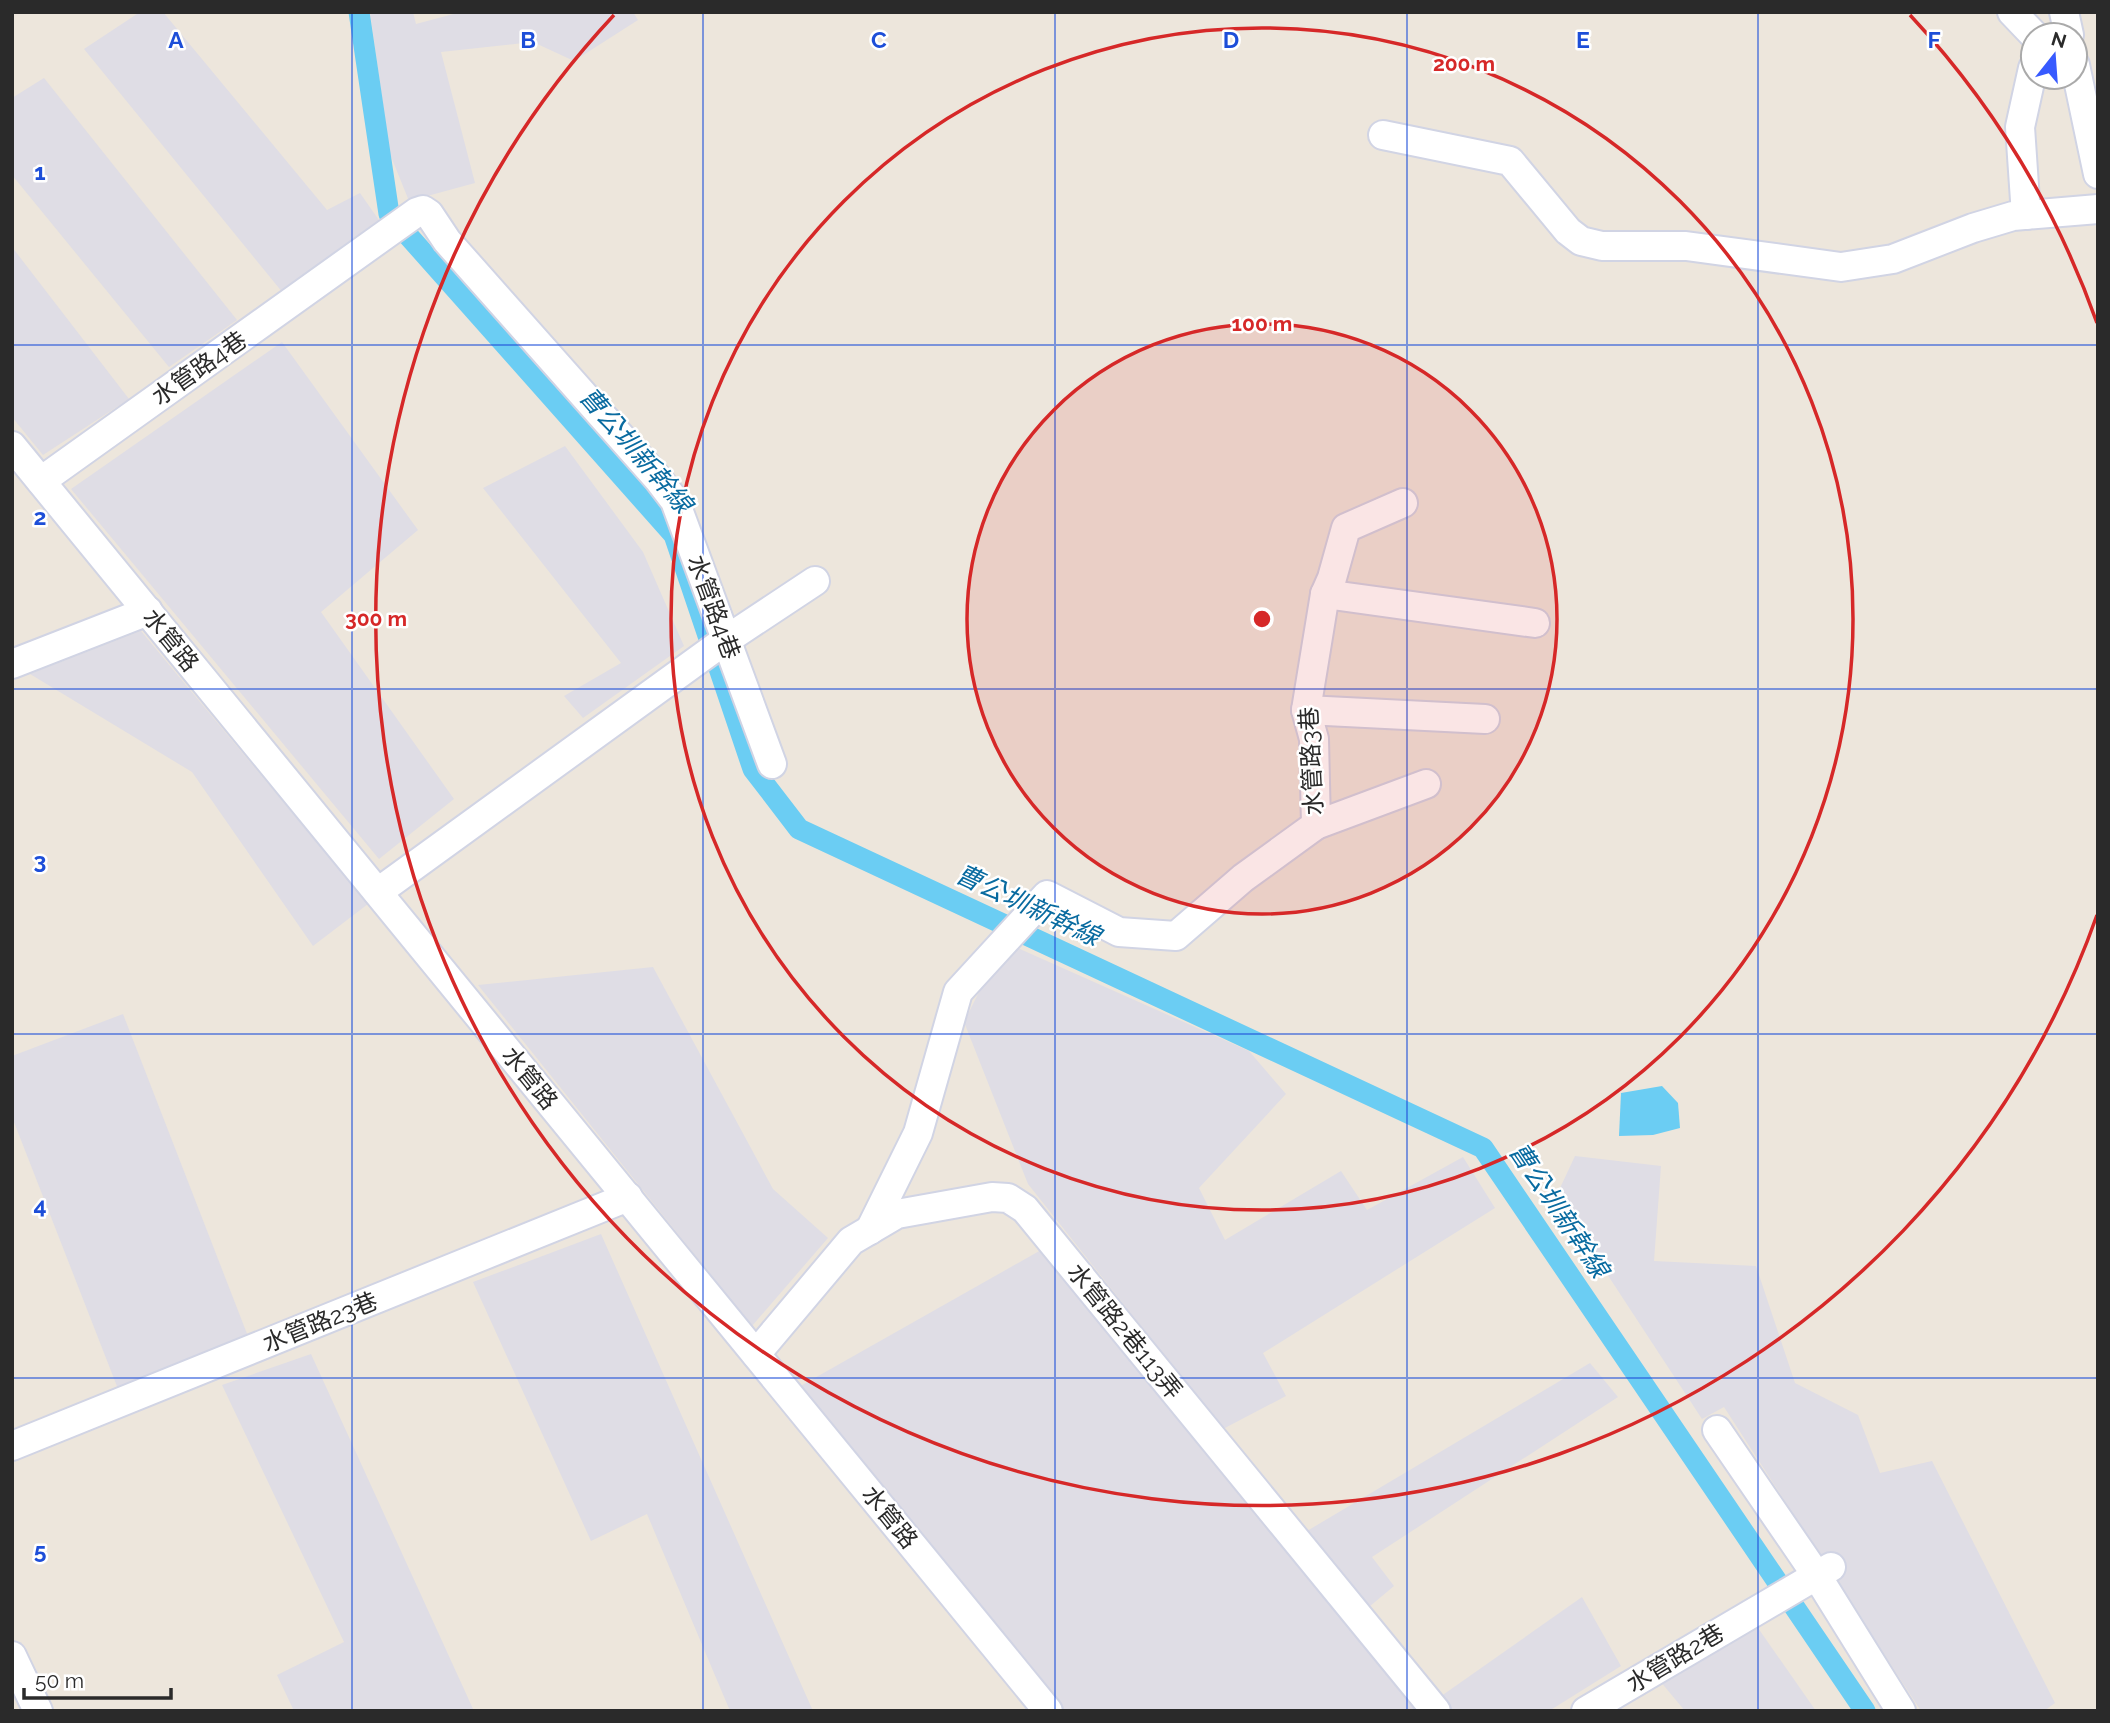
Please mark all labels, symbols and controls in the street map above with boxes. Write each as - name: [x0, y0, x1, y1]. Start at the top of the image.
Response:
- north arrow: [2019, 21, 2089, 91]
- text: A: [168, 26, 184, 53]
- text: B: [520, 26, 536, 53]
- text: C: [871, 26, 887, 53]
- text: D: [1223, 26, 1239, 53]
- text: E: [1576, 26, 1590, 53]
- text: F: [1927, 26, 1941, 53]
- text: N: [2049, 27, 2069, 52]
- text: 200 m: [1433, 51, 1495, 76]
- text: 1: [34, 158, 46, 185]
- text: 100 m: [1232, 311, 1292, 336]
- street label: 水管路4巷: [146, 325, 252, 411]
- water label: 曹公圳新幹線: [574, 381, 700, 521]
- text: 2: [34, 503, 46, 530]
- street label: 水管路4巷: [682, 551, 746, 663]
- street label: 水管路: [137, 603, 205, 677]
- text: 300 m: [345, 606, 407, 631]
- centre of rings: [1250, 607, 1274, 631]
- street label: 水管路3巷: [1294, 706, 1328, 816]
- text: 3: [34, 847, 46, 874]
- water label: 曹公圳新幹線: [951, 858, 1108, 953]
- street label: 水管路: [496, 1041, 564, 1115]
- water label: 曹公圳新幹線: [1503, 1137, 1617, 1286]
- text: 4: [33, 1192, 47, 1219]
- street label: 水管路2巷113弄: [1062, 1257, 1188, 1405]
- street label: 水管路23巷: [258, 1286, 382, 1358]
- street label: 水管路: [856, 1480, 924, 1554]
- text: 5: [34, 1537, 47, 1564]
- street label: 水管路2巷: [1621, 1618, 1729, 1698]
- scale bar: [24, 1656, 172, 1700]
- text: 50 m: [35, 1668, 84, 1693]

